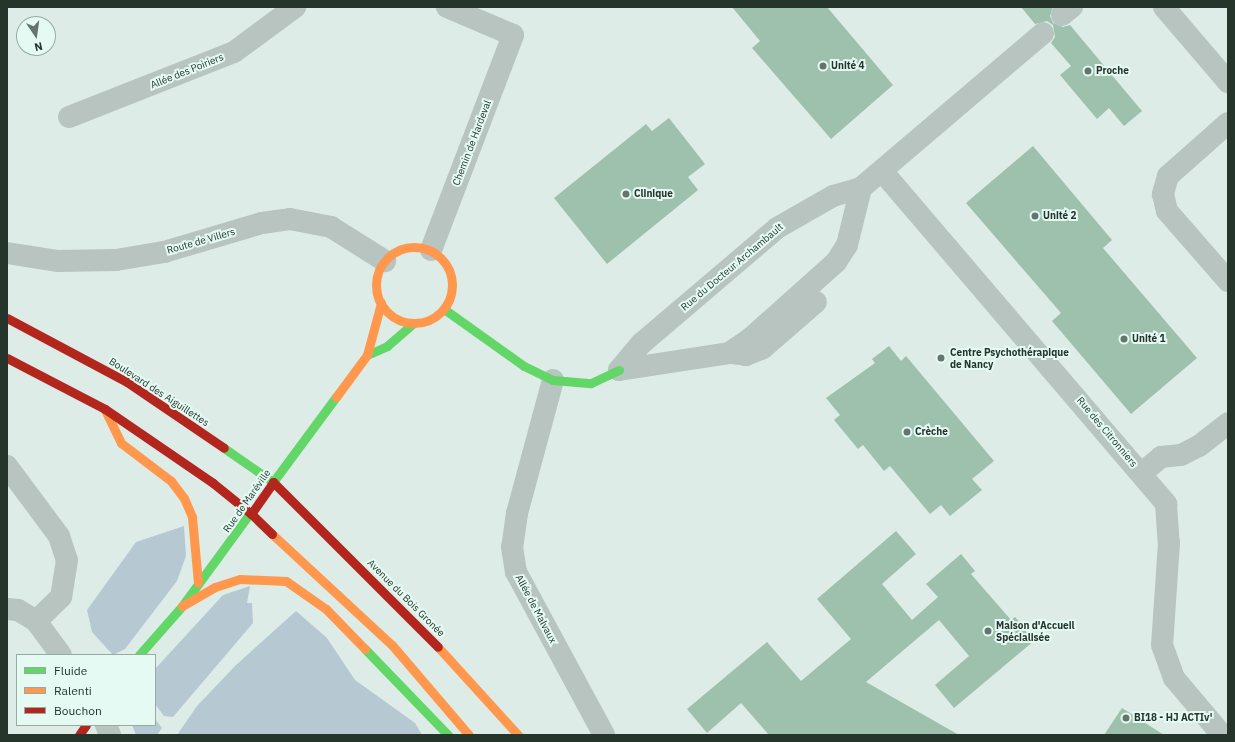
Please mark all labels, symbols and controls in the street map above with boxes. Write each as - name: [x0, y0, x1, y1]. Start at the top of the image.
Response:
- north arrow: [16, 16, 56, 56]
- text: N: [33, 39, 44, 54]
- street label: Allée des Poiriers: [149, 51, 225, 91]
- place label: Unité 4: [831, 60, 865, 72]
- marker: Unité 4: [818, 61, 828, 71]
- place label: Proche: [1096, 65, 1129, 77]
- marker: Proche: [1083, 66, 1093, 76]
- street label: Chemin de Hardeval: [450, 99, 494, 187]
- place label: Clinique: [634, 188, 673, 200]
- marker: Clinique: [621, 189, 631, 199]
- place label: Unité 2: [1043, 210, 1077, 222]
- marker: Unité 2: [1030, 211, 1040, 221]
- street label: Rue du Docteur Archambault: [679, 221, 785, 313]
- street label: Route de Villers: [165, 226, 237, 256]
- place label: Unité 1: [1132, 333, 1166, 345]
- marker: Unité 1: [1119, 334, 1129, 344]
- place label: Centre Psychothérapique de Nancy: [950, 346, 1069, 370]
- marker: Centre Psychothérapique de Nancy: [935, 352, 947, 364]
- street label: Boulevard des Aiguillettes: [107, 355, 211, 429]
- street label: Rue des Citronniers: [1074, 395, 1140, 469]
- place label: Crèche: [915, 426, 948, 438]
- marker: Crèche: [902, 427, 912, 437]
- street label: Rue de Maréville: [221, 467, 273, 535]
- street label: Avenue du Bois Gronée: [365, 557, 447, 639]
- street label: Allée de Malvaux: [513, 573, 559, 645]
- place label: Maison d'Accueil Spécialisée: [996, 619, 1075, 642]
- marker: Maison d'Accueil Spécialisée: [983, 626, 993, 636]
- legend: [16, 654, 156, 726]
- text: Fluide: [54, 663, 87, 678]
- text: Ralenti: [54, 683, 92, 698]
- text: Bouchon: [54, 703, 102, 718]
- place label: BI18 - HJ ACTIv': [1134, 712, 1212, 724]
- marker: BI18 - HJ ACTIv': [1121, 713, 1131, 723]

